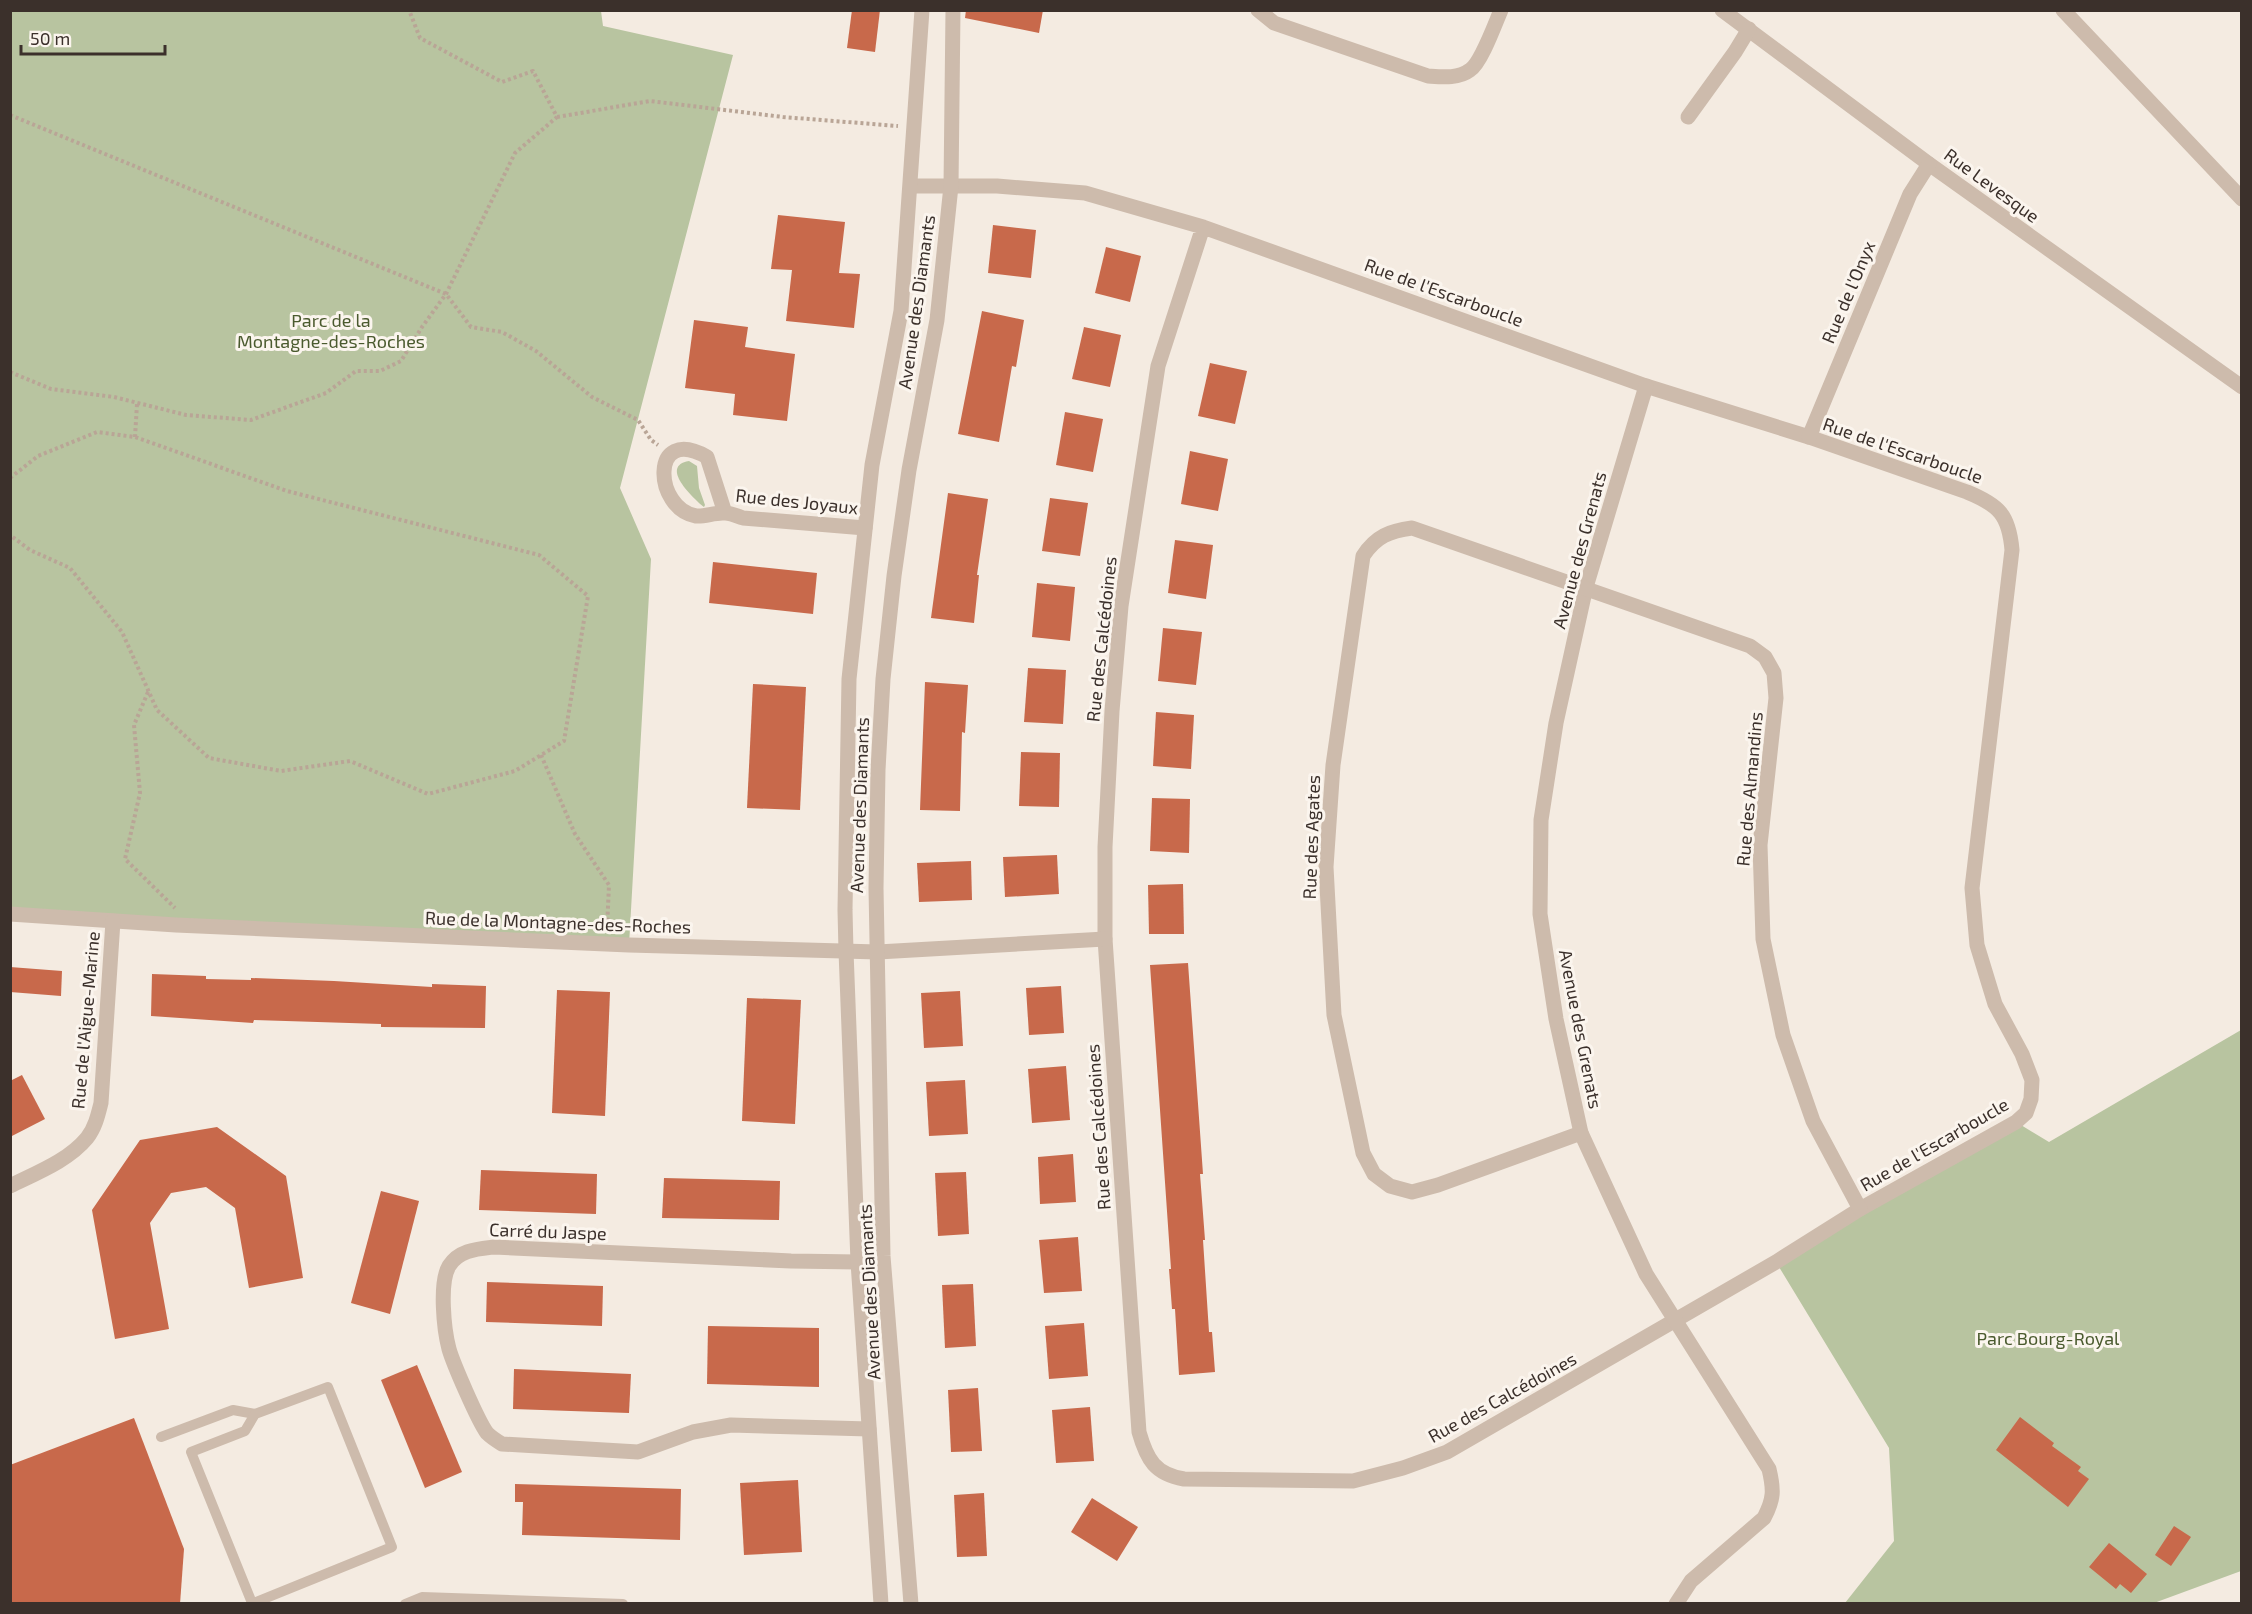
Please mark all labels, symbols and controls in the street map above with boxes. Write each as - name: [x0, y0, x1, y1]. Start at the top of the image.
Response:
- scale bar: [21, 18, 165, 56]
- text: 50 m: [30, 27, 70, 49]
- street label: Rue Levesque: [1940, 143, 2044, 227]
- street label: Avenue des Diamants: [893, 213, 939, 391]
- street label: Rue de l'Onyx: [1817, 237, 1880, 347]
- street label: Rue de l'Escarboucle: [1362, 253, 1526, 331]
- park label: Parc de la Montagne-des-Roches: [237, 309, 425, 352]
- street label: Rue de l'Escarboucle: [1820, 412, 1986, 488]
- street label: Avenue des Grenats: [1547, 469, 1611, 631]
- street label: Rue des Joyaux: [735, 484, 860, 518]
- street label: Rue des Calcédoines: [1081, 555, 1121, 723]
- street label: Rue des Almandins: [1731, 711, 1767, 867]
- street label: Avenue des Diamants: [845, 717, 873, 893]
- street label: Rue des Agates: [1298, 774, 1324, 900]
- street label: Rue de la Montagne-des-Roches: [425, 906, 691, 938]
- street label: Rue de l'Aigue-Marine: [66, 930, 104, 1110]
- street label: Avenue des Grenats: [1555, 948, 1607, 1110]
- street label: Rue des Calcédoines: [1081, 1043, 1115, 1211]
- street label: Rue de l'Escarboucle: [1856, 1093, 2012, 1195]
- street label: Avenue des Diamants: [853, 1204, 885, 1380]
- street label: Carré du Jaspe: [489, 1218, 607, 1244]
- park label: Parc Bourg-Royal: [1977, 1327, 2120, 1349]
- street label: Rue des Calcédoines: [1424, 1347, 1580, 1447]

